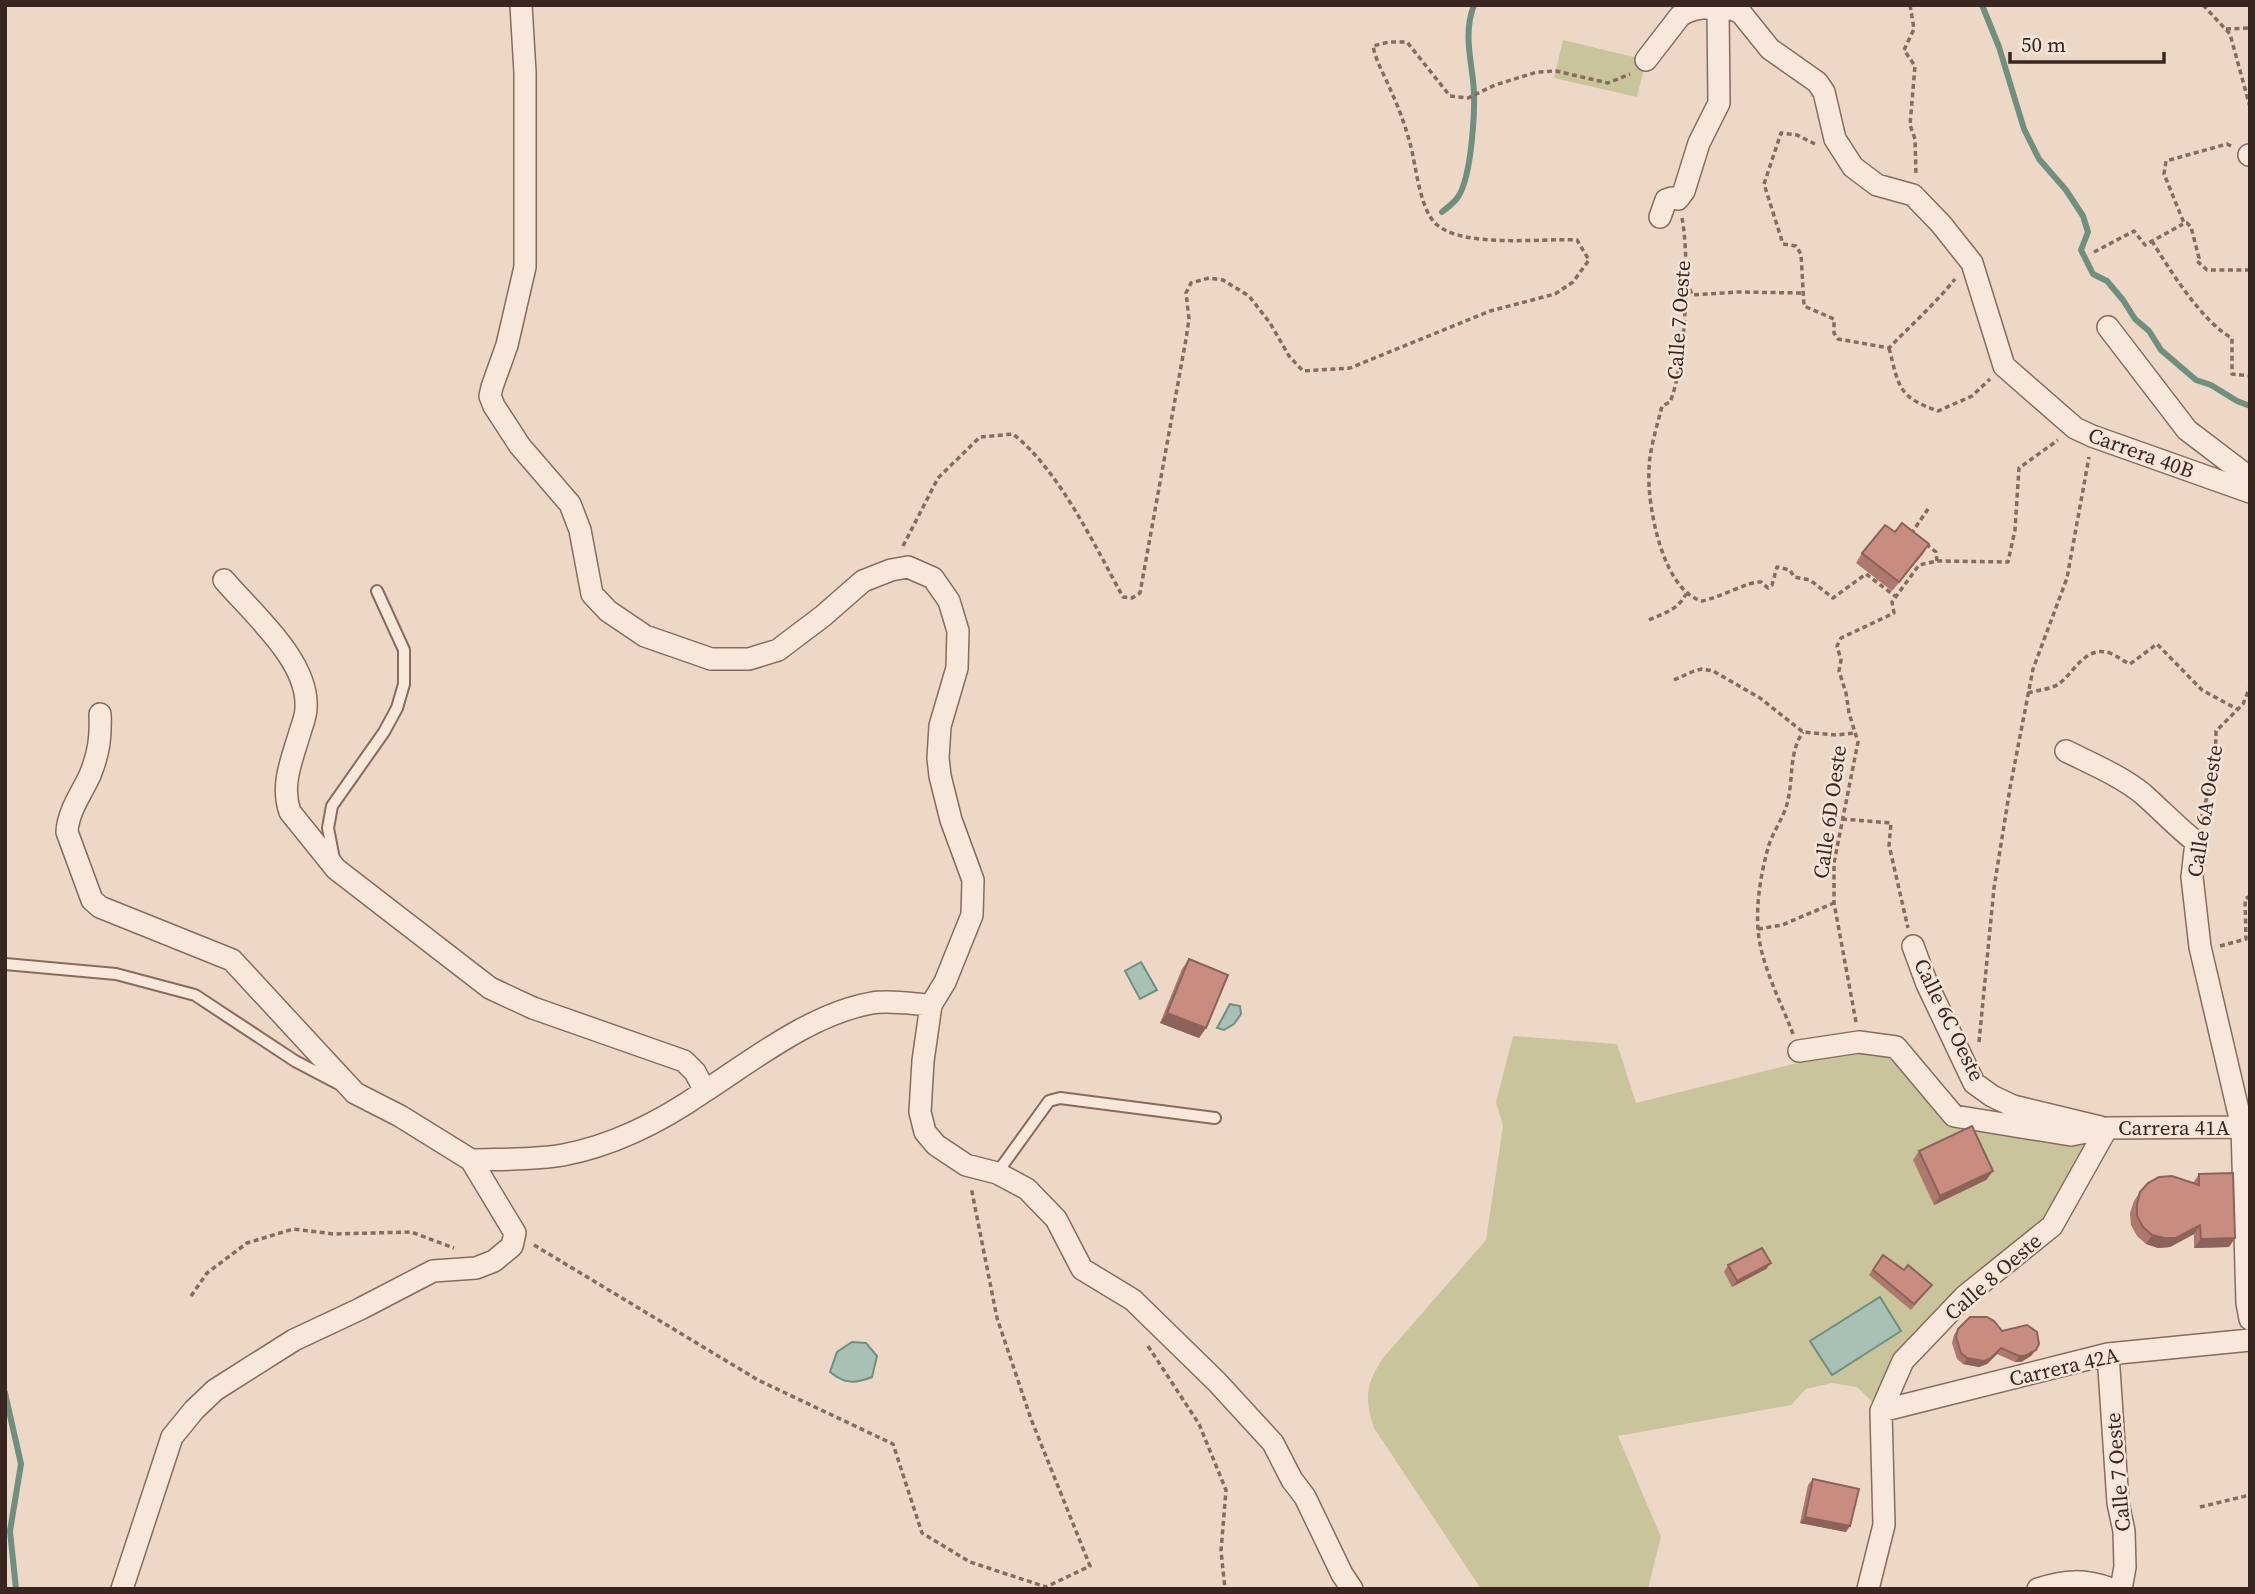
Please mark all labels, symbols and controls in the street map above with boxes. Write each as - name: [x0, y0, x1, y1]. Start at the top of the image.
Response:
- scale bar: [2010, 21, 2164, 65]
- text: 50 m: [2021, 30, 2066, 59]
- street label: Calle 7 Oeste: [1660, 259, 1697, 381]
- street label: Carrera 40B: [2084, 420, 2198, 485]
- street label: Calle 6D Oeste: [1806, 743, 1853, 881]
- street label: Calle 6A Oeste: [2180, 743, 2229, 879]
- street label: Calle 6C Oeste: [1907, 954, 1992, 1086]
- street label: Carrera 41A: [2118, 1113, 2230, 1142]
- street label: Calle 8 Oeste: [1938, 1226, 2047, 1327]
- street label: Carrera 42A: [2006, 1340, 2121, 1393]
- street label: Calle 7 Oeste: [2098, 1411, 2137, 1533]

